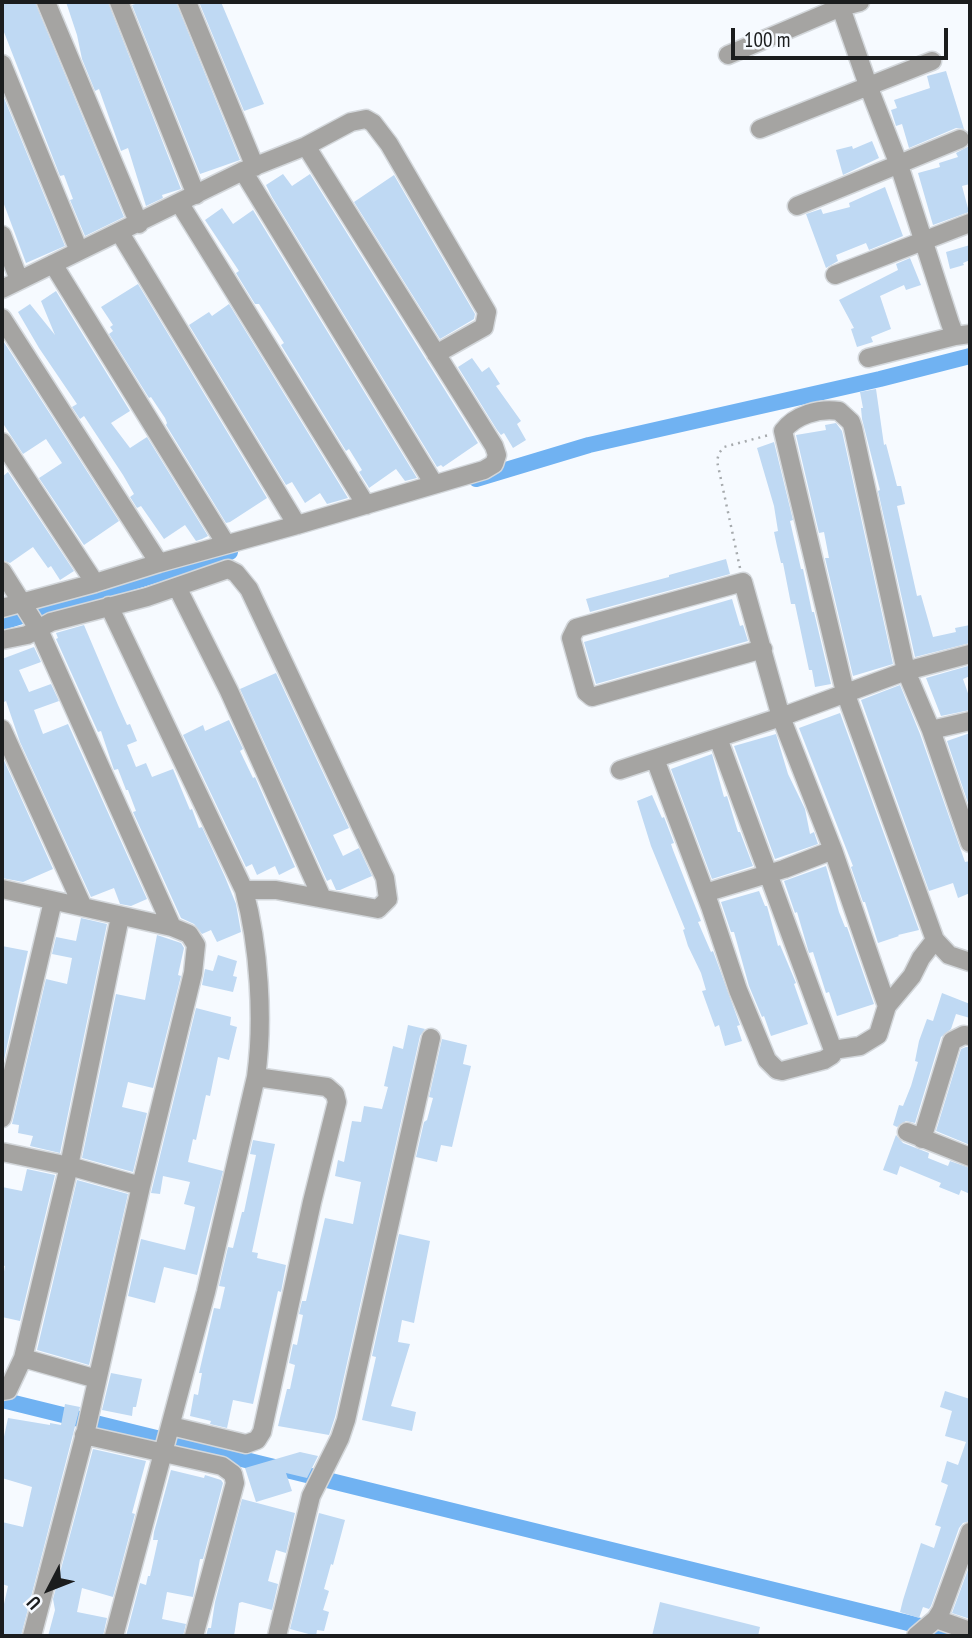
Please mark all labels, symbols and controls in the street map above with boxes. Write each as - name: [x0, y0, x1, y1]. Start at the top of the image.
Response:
- scale bar: [734, 14, 951, 58]
- text: 100 m: [744, 26, 790, 53]
- north arrow: [14, 1554, 84, 1624]
- text: U: [21, 1591, 46, 1615]

